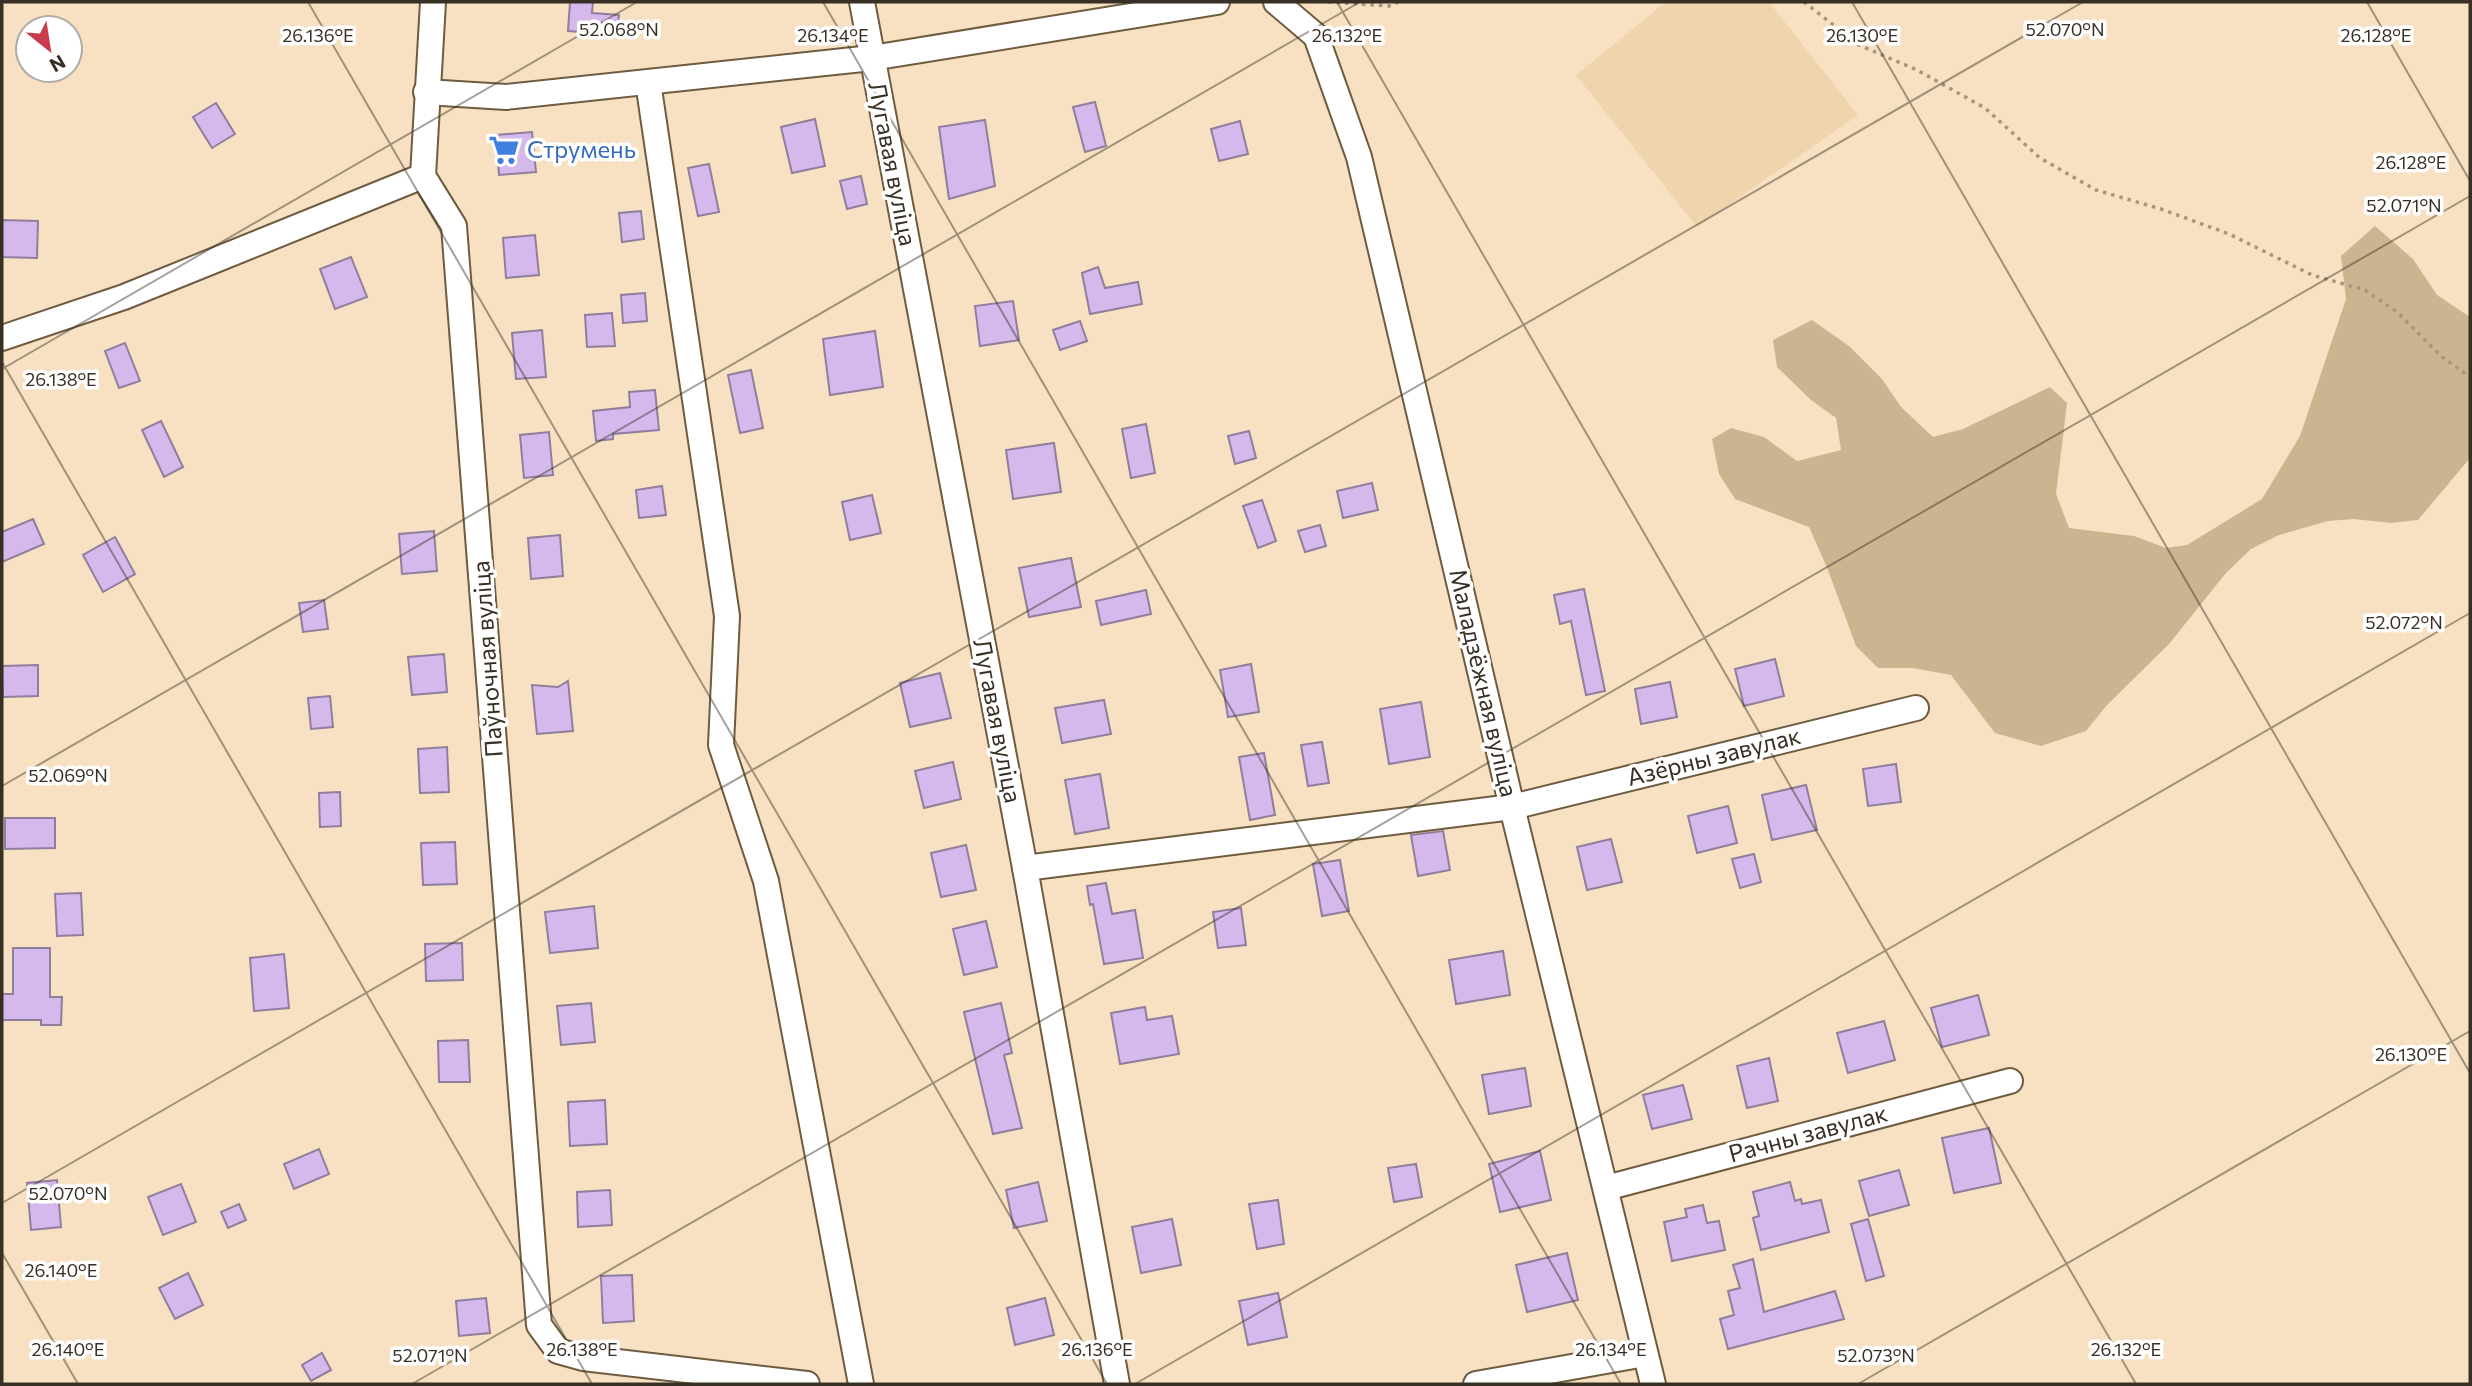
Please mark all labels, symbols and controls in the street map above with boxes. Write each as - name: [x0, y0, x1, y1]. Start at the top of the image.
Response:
- north arrow: [14, 14, 84, 84]
- text: 52.068°N: [579, 18, 659, 40]
- text: 52.070°N: [2025, 18, 2105, 40]
- text: 26.136°E: [282, 24, 354, 46]
- text: 26.134°E: [797, 24, 869, 46]
- text: 26.132°E: [1312, 24, 1382, 46]
- text: 26.130°E: [1826, 24, 1898, 46]
- text: 26.128°E: [2340, 24, 2412, 46]
- text: N: [46, 51, 70, 78]
- street label: Лугавая вуліца: [863, 79, 924, 248]
- supermarket icon: Струмень: [487, 133, 521, 167]
- place label: Струмень: [527, 134, 636, 163]
- text: 26.128°E: [2375, 151, 2447, 173]
- text: 52.071°N: [2366, 194, 2442, 216]
- text: 26.138°E: [25, 368, 97, 390]
- street label: Паўночная вуліца: [465, 560, 508, 759]
- street label: Маладзёжная вуліца: [1444, 566, 1525, 799]
- text: 52.072°N: [2365, 611, 2443, 633]
- street label: Лугавая вуліца: [968, 636, 1029, 805]
- street label: Азёрны завулак: [1624, 720, 1804, 791]
- text: 52.069°N: [28, 764, 108, 786]
- text: 26.130°E: [2375, 1043, 2447, 1065]
- street label: Рачны завулак: [1725, 1097, 1890, 1168]
- text: 52.070°N: [28, 1182, 108, 1204]
- text: 26.140°E: [25, 1259, 97, 1281]
- text: 26.140°E: [32, 1338, 104, 1360]
- text: 26.138°E: [546, 1338, 618, 1360]
- text: 26.136°E: [1061, 1338, 1133, 1360]
- text: 26.134°E: [1575, 1338, 1647, 1360]
- text: 26.132°E: [2091, 1338, 2161, 1360]
- text: 52.071°N: [392, 1344, 468, 1366]
- text: 52.073°N: [1837, 1344, 1915, 1366]

